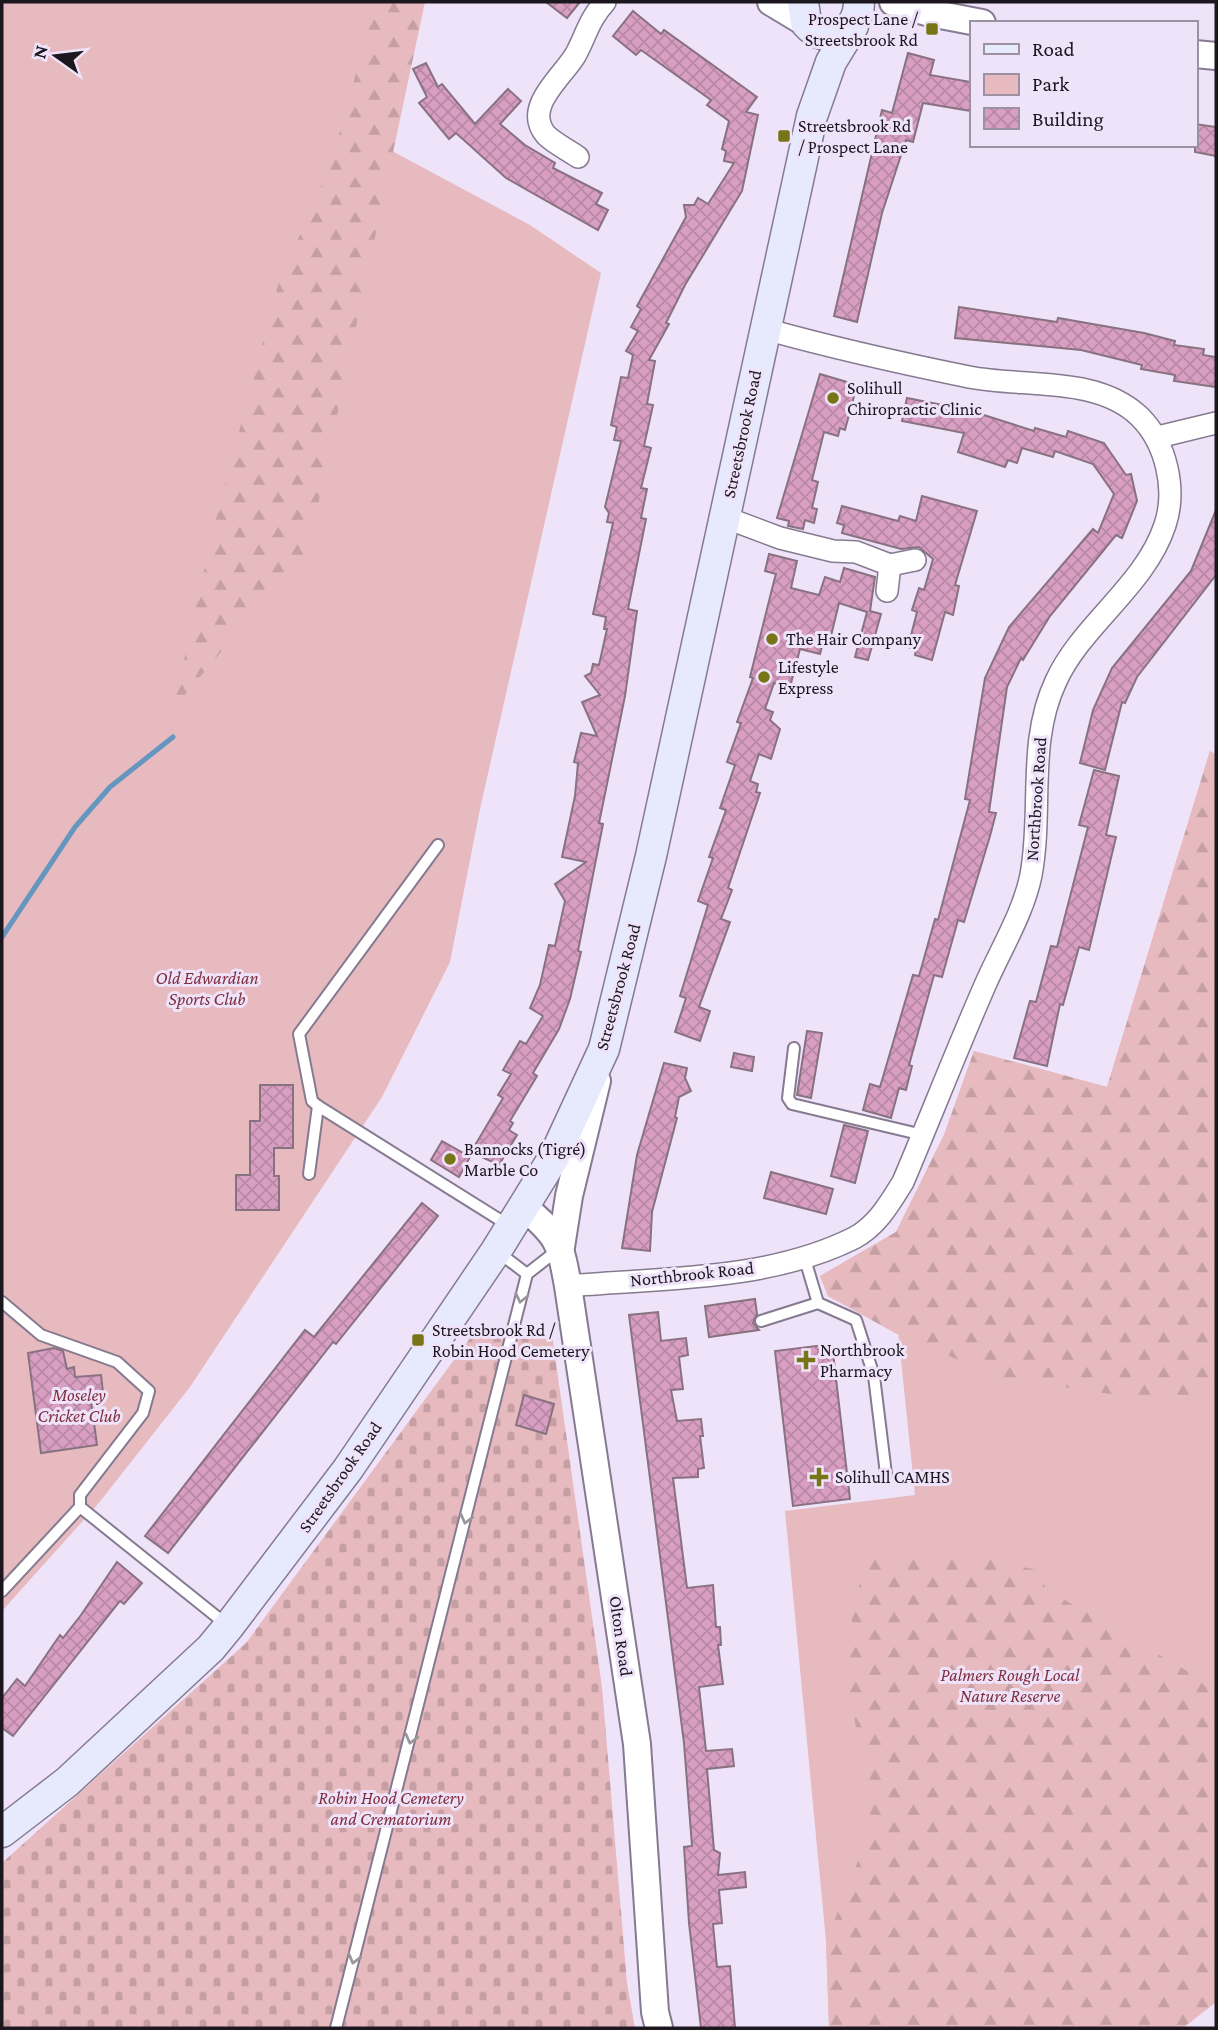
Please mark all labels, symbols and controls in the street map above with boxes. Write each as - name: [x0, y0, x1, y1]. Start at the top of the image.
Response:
- place label: Prospect Lane / Streetsbrook Rd: [805, 9, 919, 50]
- north arrow: [21, 21, 91, 91]
- marker: Prospect Lane / Streetsbrook Rd: [924, 21, 940, 37]
- legend: [970, 21, 1197, 147]
- text: Road: [1032, 37, 1075, 61]
- text: N: [28, 43, 52, 61]
- text: Park: [1032, 72, 1069, 96]
- text: Building: [1032, 107, 1104, 131]
- place label: Streetsbrook Rd / Prospect Lane: [798, 116, 912, 157]
- marker: Streetsbrook Rd / Prospect Lane: [776, 128, 792, 144]
- street label: Streetsbrook Road: [719, 368, 765, 500]
- place label: Solihull Chiropractic Clinic: [847, 378, 982, 419]
- marker: Solihull Chiropractic Clinic: [825, 390, 841, 406]
- place label: The Hair Company: [786, 629, 922, 649]
- marker: The Hair Company: [764, 631, 780, 647]
- place label: Lifestyle Express: [778, 657, 839, 698]
- marker: Lifestyle Express: [756, 669, 772, 685]
- street label: Northbrook Road: [1022, 736, 1050, 862]
- street label: Streetsbrook Road: [591, 921, 645, 1053]
- park label: Old Edwardian Sports Club: [155, 968, 259, 1009]
- place label: Bannocks (Tigré) Marble Co: [464, 1139, 586, 1180]
- marker: Bannocks (Tigré) Marble Co: [442, 1151, 458, 1167]
- street label: Northbrook Road: [629, 1258, 755, 1290]
- one-way arrow: [515, 1292, 529, 1304]
- place label: Streetsbrook Rd / Robin Hood Cemetery: [432, 1320, 590, 1361]
- marker: Streetsbrook Rd / Robin Hood Cemetery: [410, 1332, 426, 1348]
- place label: Northbrook Pharmacy: [820, 1340, 905, 1381]
- marker: Northbrook Pharmacy: [798, 1352, 814, 1368]
- park label: Moseley Cricket Club: [37, 1385, 121, 1426]
- street label: Streetsbrook Road: [294, 1417, 386, 1536]
- marker: Solihull CAMHS: [809, 1467, 829, 1487]
- place label: Solihull CAMHS: [835, 1467, 950, 1487]
- one-way arrow: [460, 1512, 474, 1524]
- street label: Olton Road: [605, 1594, 637, 1678]
- park label: Palmers Rough Local Nature Reserve: [940, 1665, 1080, 1706]
- one-way arrow: [405, 1733, 419, 1745]
- park label: Robin Hood Cemetery and Crematorium: [318, 1788, 464, 1829]
- one-way arrow: [348, 1953, 362, 1965]

